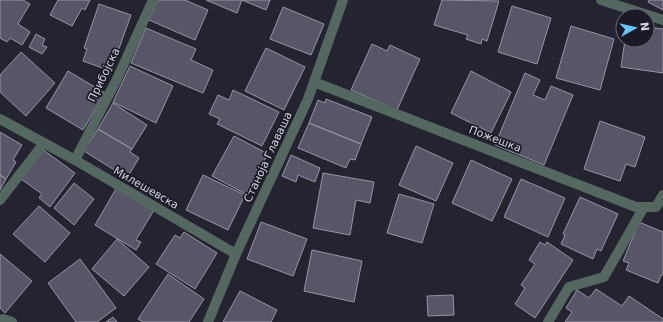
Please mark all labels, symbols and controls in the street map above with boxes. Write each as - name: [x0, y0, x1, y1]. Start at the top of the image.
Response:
- north arrow: [615, 8, 655, 48]
- text: N: [637, 21, 651, 32]
- street label: Прибојска: [85, 46, 123, 104]
- street label: Станоја Главаша: [241, 110, 295, 204]
- street label: Пожешка: [467, 123, 523, 155]
- street label: Милешевска: [111, 164, 181, 212]

